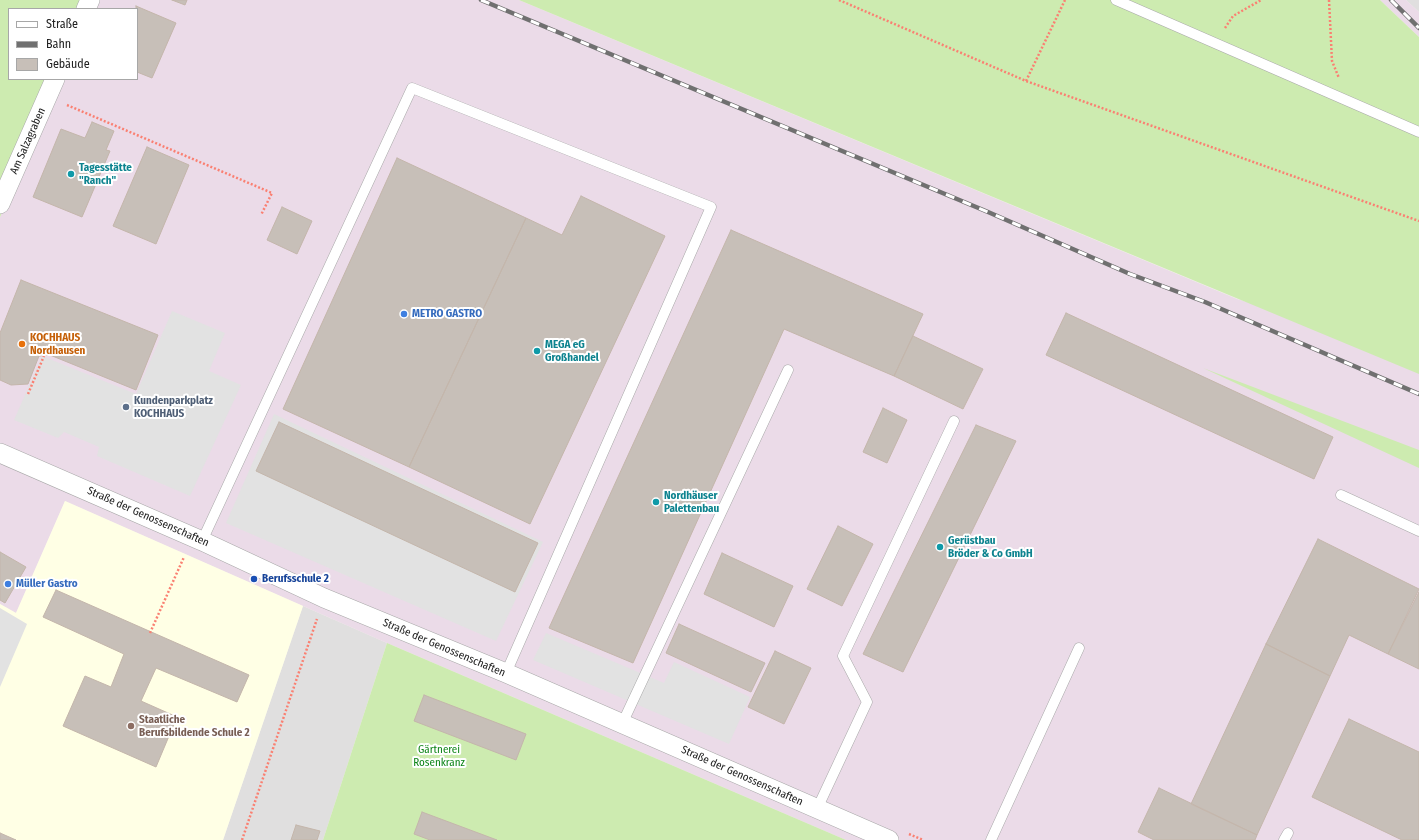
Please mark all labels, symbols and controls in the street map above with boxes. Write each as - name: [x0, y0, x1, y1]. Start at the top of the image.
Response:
- legend: [8, 8, 138, 80]
- text: Straße: [46, 17, 78, 31]
- text: Bahn: [46, 37, 71, 51]
- text: Gebäude: [46, 57, 90, 71]
- street label: Am Salzagraben: [7, 106, 49, 176]
- place label: Tagesstätte "Ranch": [79, 161, 132, 187]
- marker: Tagesstätte "Ranch": [66, 169, 76, 179]
- place label: METRO GASTRO: [412, 307, 482, 321]
- marker: METRO GASTRO: [399, 309, 409, 319]
- place label: KOCHHAUS Nordhausen: [30, 331, 85, 357]
- place label: MEGA eG Großhandel: [545, 338, 599, 364]
- marker: KOCHHAUS Nordhausen: [17, 339, 27, 349]
- marker: MEGA eG Großhandel: [532, 346, 542, 356]
- place label: Kundenparkplatz KOCHHAUS: [134, 394, 213, 420]
- marker: Kundenparkplatz KOCHHAUS: [121, 402, 131, 412]
- street label: Straße der Genossenschaften: [85, 484, 211, 550]
- place label: Nordhäuser Palettenbau: [664, 489, 719, 515]
- marker: Nordhäuser Palettenbau: [651, 497, 661, 507]
- place label: Gerüstbau Bröder & Co GmbH: [948, 534, 1033, 560]
- marker: Gerüstbau Bröder & Co GmbH: [935, 542, 945, 552]
- place label: Berufsschule 2: [262, 572, 329, 586]
- marker: Berufsschule 2: [249, 574, 259, 584]
- place label: Müller Gastro: [16, 577, 78, 591]
- marker: Müller Gastro: [3, 579, 13, 589]
- street label: Straße der Genossenschaften: [381, 616, 507, 680]
- place label: Staatliche Berufsbildende Schule 2: [139, 713, 250, 739]
- marker: Staatliche Berufsbildende Schule 2: [126, 721, 136, 731]
- park label: Gärtnerei Rosenkranz: [413, 743, 465, 769]
- street label: Straße der Genossenschaften: [679, 743, 805, 809]

